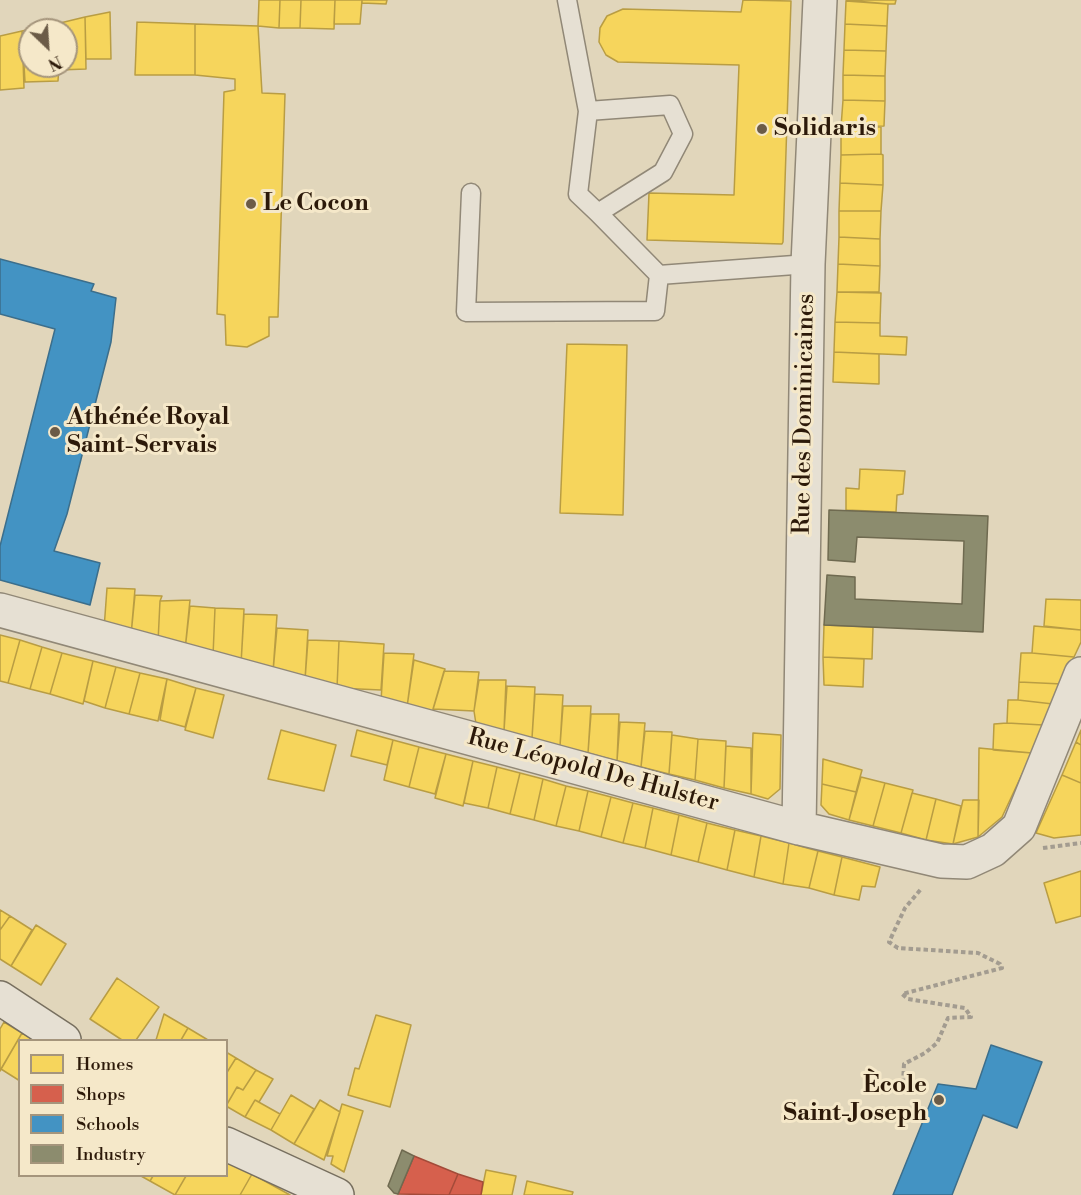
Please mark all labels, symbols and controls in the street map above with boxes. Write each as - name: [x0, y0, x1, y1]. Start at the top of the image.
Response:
- north arrow: [18, 18, 78, 78]
- text: N: [45, 51, 65, 74]
- place label: Solidaris: [774, 115, 876, 143]
- marker: Solidaris: [755, 122, 769, 136]
- place label: Le Cocon: [263, 190, 369, 218]
- marker: Le Cocon: [244, 197, 258, 211]
- street label: Rue des Dominicaines: [788, 293, 822, 535]
- place label: Athénée Royal Saint-Servais: [67, 404, 229, 460]
- marker: Athénée Royal Saint-Servais: [48, 425, 62, 439]
- street label: Rue Léopold De Hulster: [464, 724, 722, 818]
- legend: [18, 1039, 228, 1177]
- text: Homes: [76, 1053, 133, 1076]
- place label: Ècole Saint-Joseph: [783, 1072, 927, 1128]
- text: Shops: [76, 1083, 125, 1106]
- marker: Ècole Saint-Joseph: [932, 1093, 946, 1107]
- text: Schools: [76, 1113, 139, 1136]
- text: Industry: [76, 1143, 146, 1166]

